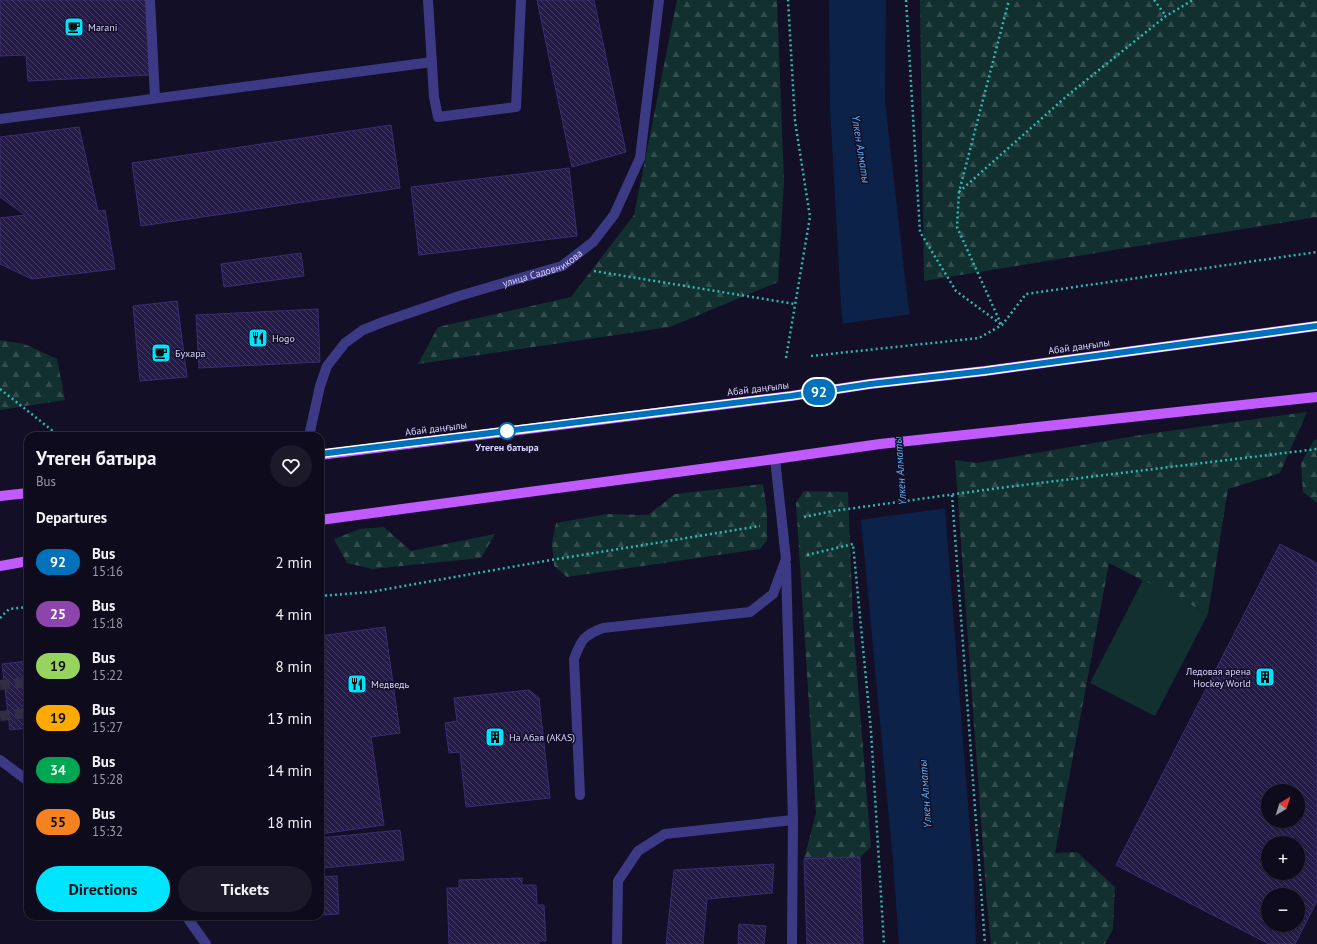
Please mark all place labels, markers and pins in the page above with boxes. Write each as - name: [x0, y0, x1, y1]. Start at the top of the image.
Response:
- cafe icon: Marani: [63, 16, 85, 38]
- place label: Marani: [88, 21, 117, 34]
- restaurant icon: Hogo: [247, 327, 269, 349]
- place label: Hogo: [272, 332, 295, 345]
- cafe icon: Бухара: [150, 342, 172, 364]
- place label: Бухара: [175, 347, 206, 360]
- marker: Утеген батыра: [498, 422, 516, 440]
- place label: Утеген батыра: [474, 441, 539, 454]
- place label: Ледовая арена Hockey World: [1185, 665, 1251, 690]
- building icon: Ледовая арена Hockey World: [1254, 666, 1276, 688]
- restaurant icon: Медведь: [346, 673, 368, 695]
- place label: Медведь: [371, 678, 409, 691]
- building icon: На Абая (AKAS): [484, 726, 506, 748]
- place label: На Абая (AKAS): [509, 731, 575, 744]

